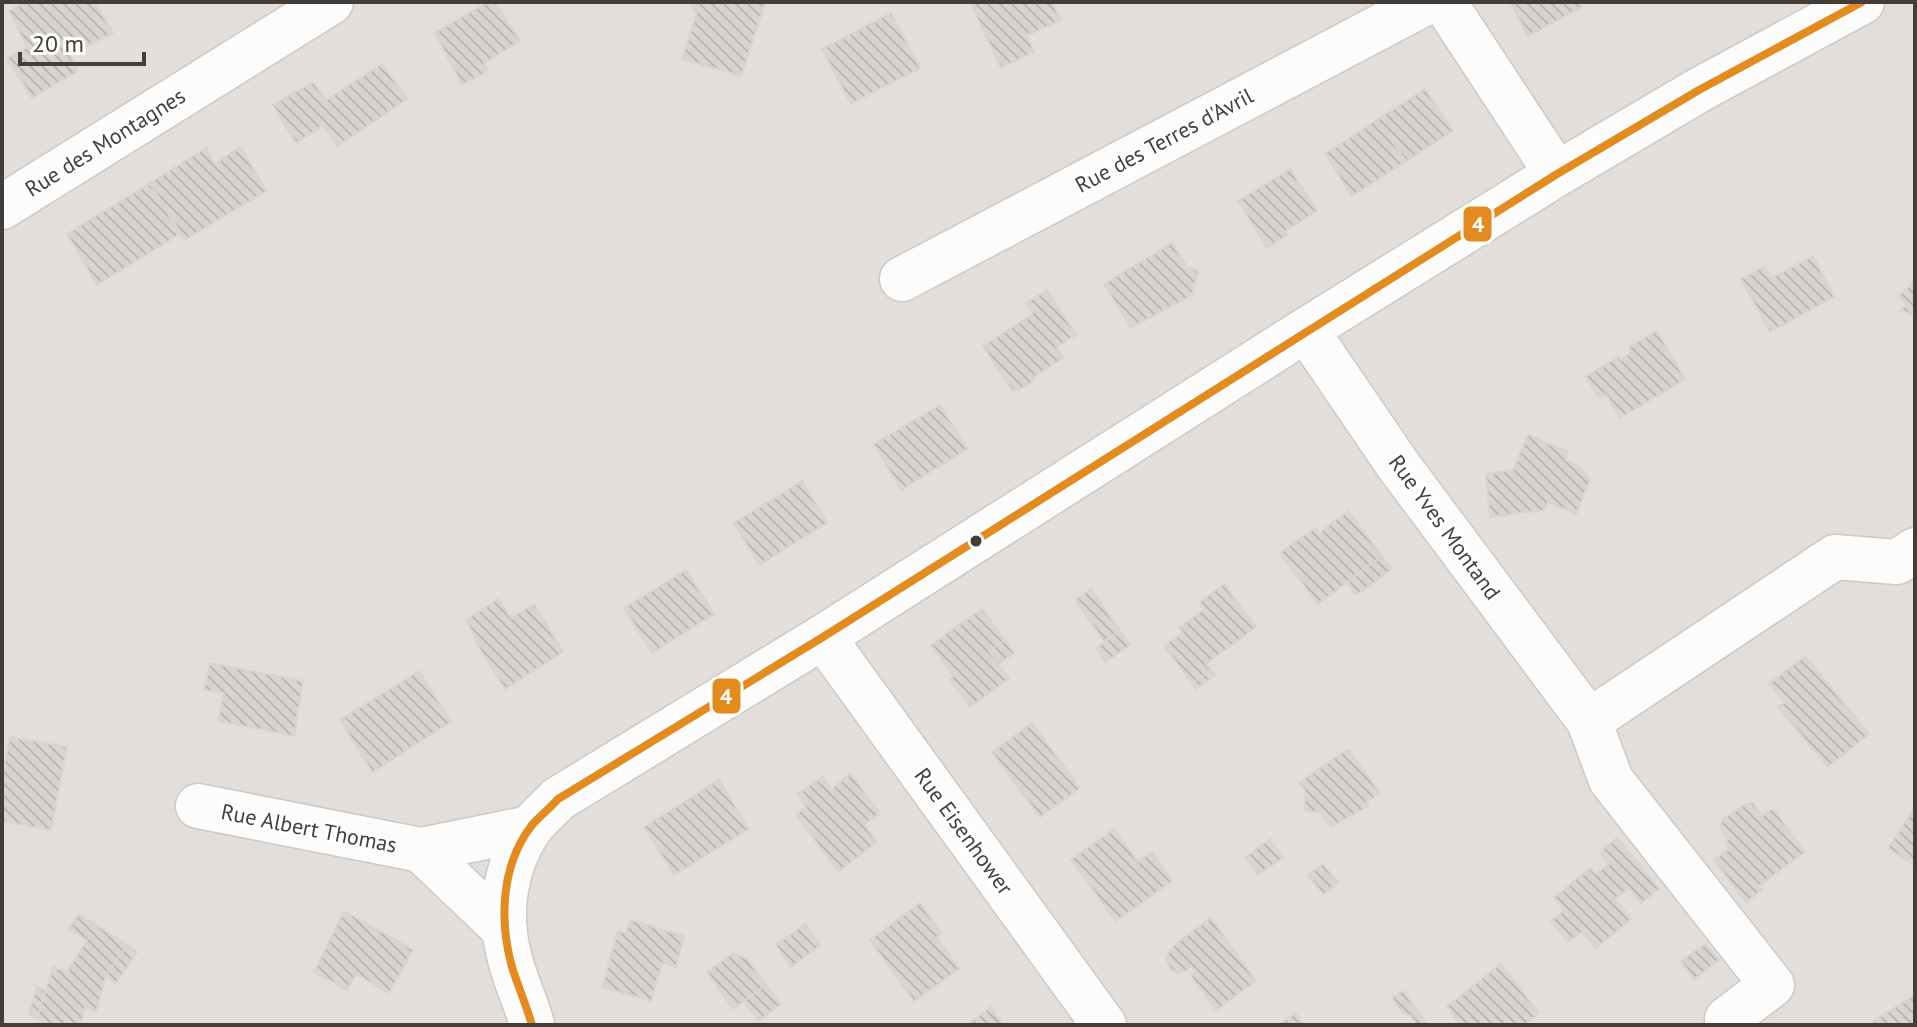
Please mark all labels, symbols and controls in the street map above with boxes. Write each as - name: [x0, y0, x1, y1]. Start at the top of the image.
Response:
- scale bar: [20, 16, 144, 66]
- text: 20 m: [32, 28, 84, 59]
- street label: Rue des Montagnes: [20, 81, 190, 203]
- street label: Rue des Terres d'Avril: [1070, 81, 1258, 199]
- line badge: 4: [1462, 205, 1493, 243]
- text: 4: [1472, 210, 1485, 238]
- street label: Rue Yves Montand: [1383, 449, 1507, 605]
- unlabelled marker: [968, 533, 984, 549]
- line badge: 4: [711, 677, 742, 715]
- text: 4: [720, 682, 733, 710]
- street label: Rue Eisenhower: [909, 762, 1020, 900]
- street label: Rue Albert Thomas: [219, 797, 399, 859]

